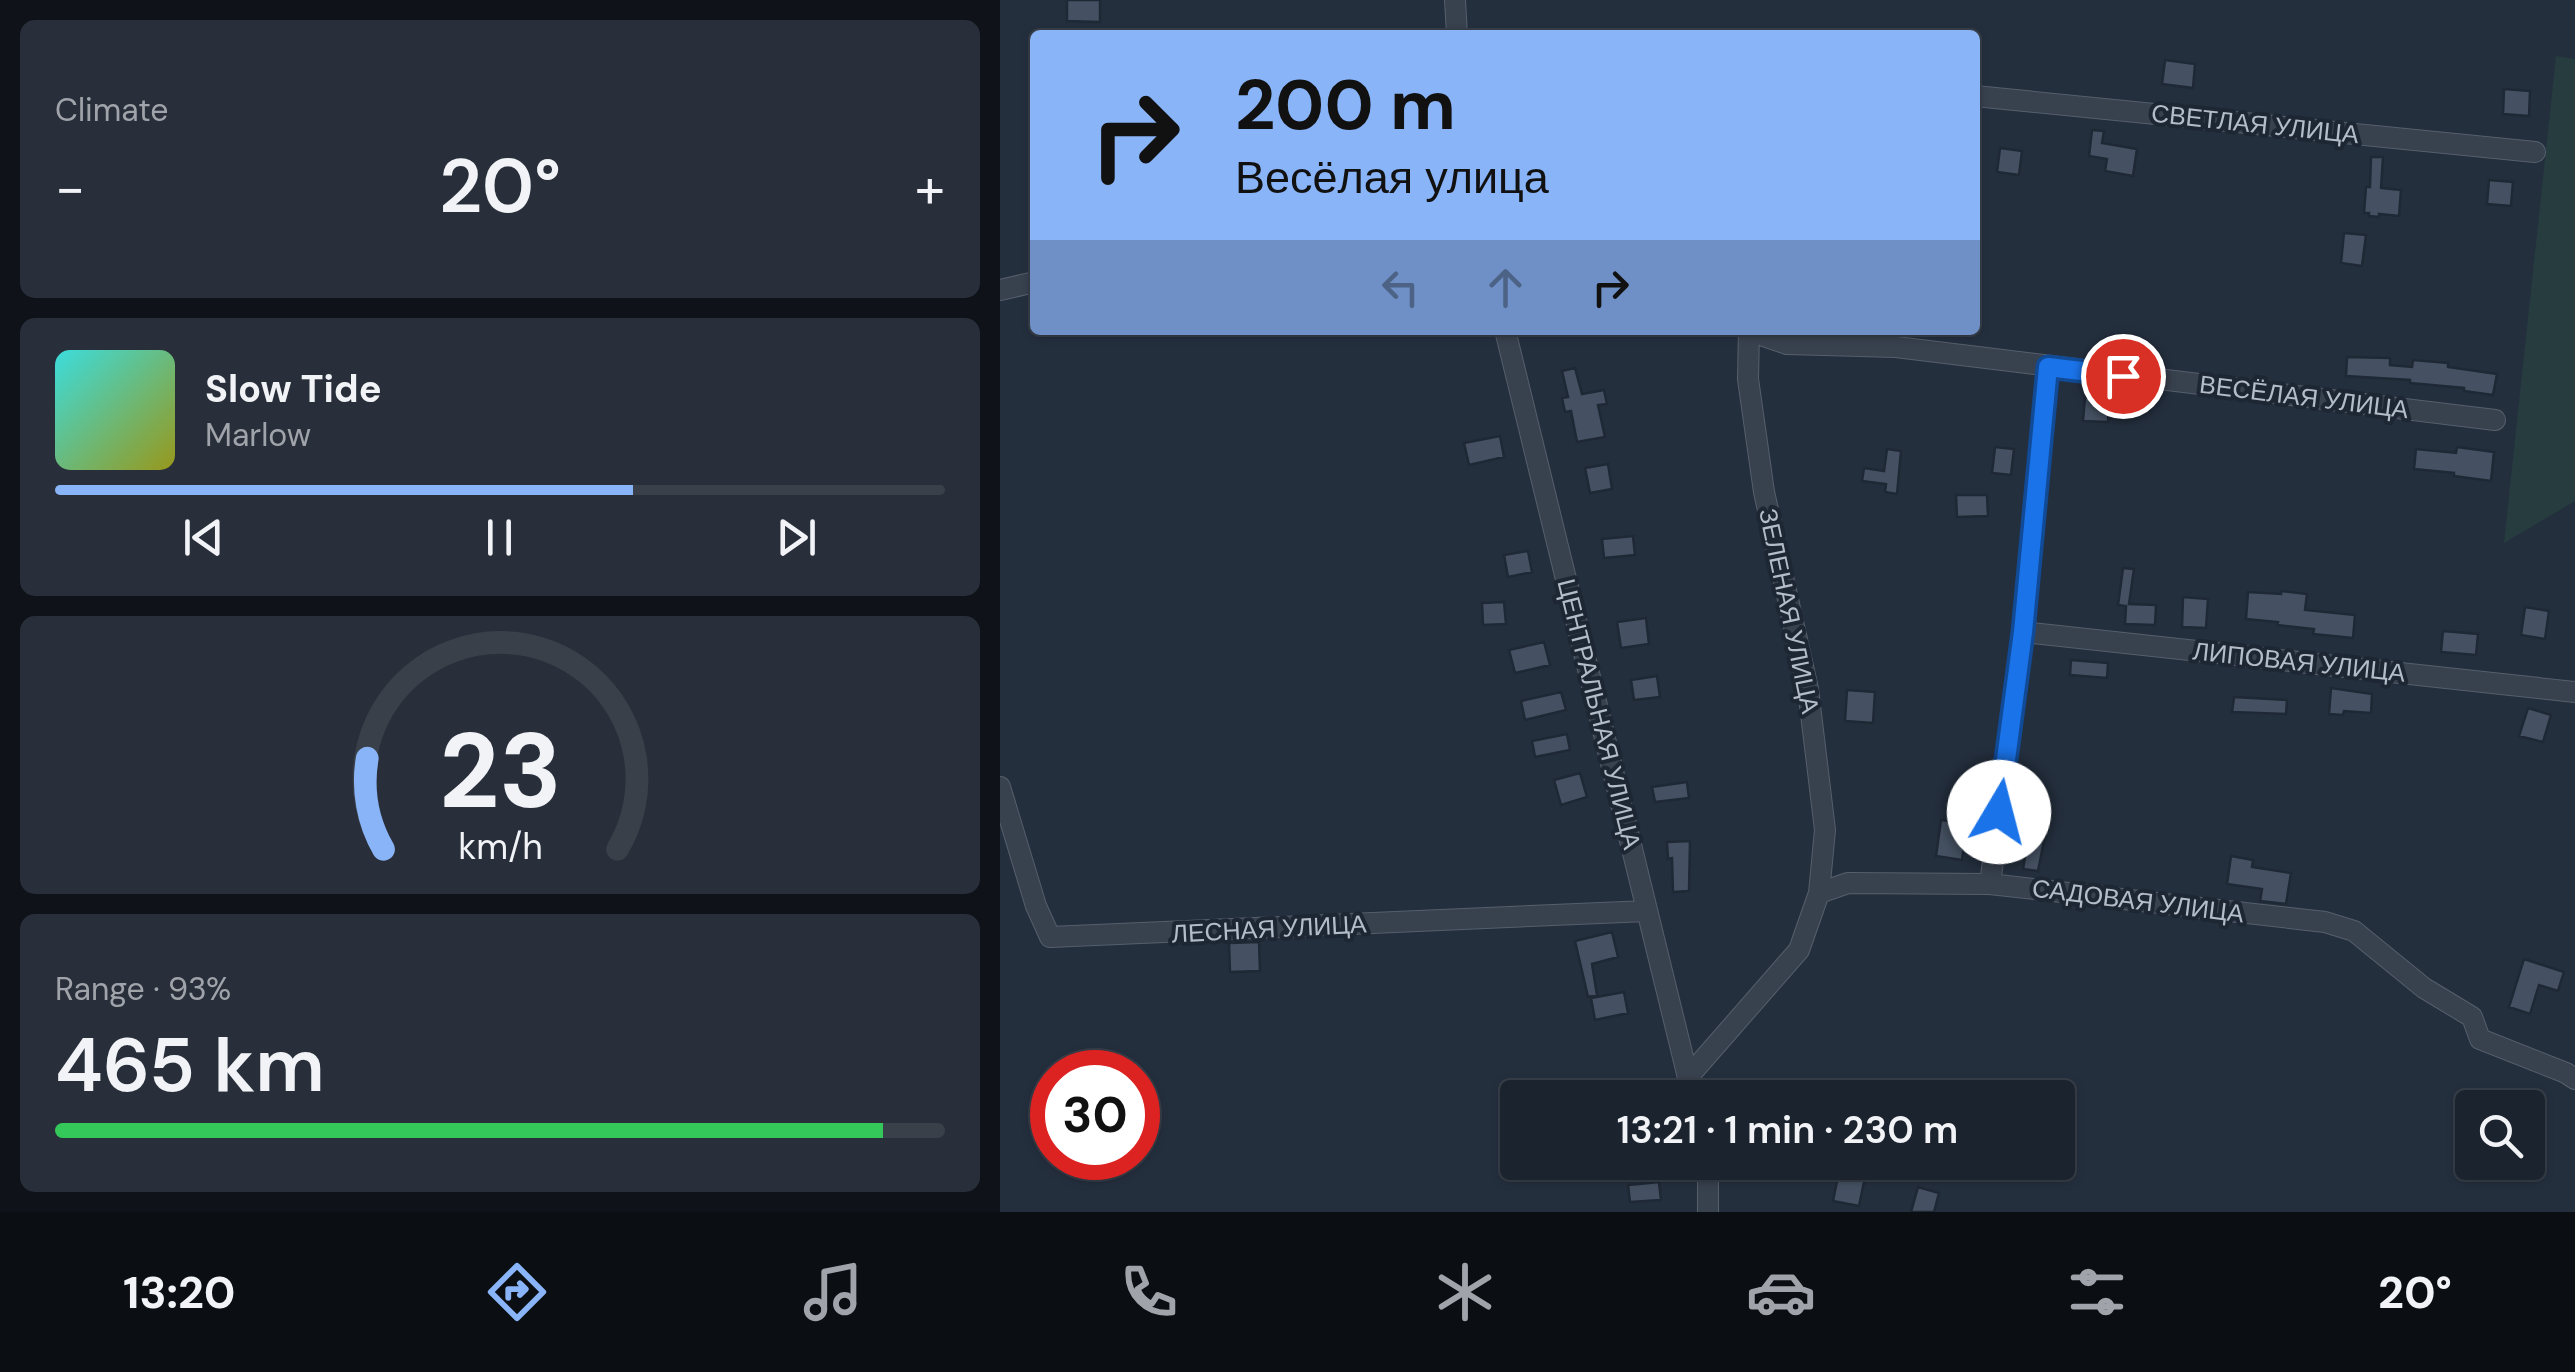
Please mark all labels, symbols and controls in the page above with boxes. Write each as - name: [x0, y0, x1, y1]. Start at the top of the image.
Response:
- text: 200 m: [1235, 60, 1456, 151]
- icon: right: [1070, 70, 1200, 200]
- text: Climate: [55, 89, 169, 131]
- street label: СВЕТЛАЯ УЛИЦА: [2150, 97, 2361, 151]
- text: 20°: [439, 138, 561, 235]
- text: Весёлая улица: [1235, 148, 1549, 207]
- text: −: [55, 152, 85, 224]
- text: +: [915, 152, 945, 224]
- icon: left: [1373, 260, 1428, 315]
- icon: ahead: [1478, 260, 1533, 315]
- icon: right: [1583, 260, 1638, 315]
- pin: [2081, 334, 2166, 419]
- icon: arrive: [2096, 349, 2151, 404]
- text: Slow Tide: [205, 364, 382, 414]
- street label: ВЕСЁЛАЯ УЛИЦА: [2198, 368, 2411, 426]
- text: Marlow: [205, 414, 311, 456]
- street label: ЗЕЛЕНАЯ УЛИЦА: [1751, 505, 1827, 717]
- icon: previous: [176, 510, 231, 565]
- icon: pause: [472, 510, 527, 565]
- icon: next: [769, 510, 824, 565]
- street label: ЦЕНТРАЛЬНАЯ УЛИЦА: [1549, 575, 1649, 853]
- street label: ЛИПОВАЯ УЛИЦА: [2191, 634, 2407, 690]
- text: 23: [439, 704, 561, 839]
- position arrow: [1947, 760, 2051, 864]
- text: km/h: [458, 824, 542, 870]
- street label: САДОВАЯ УЛИЦА: [2030, 872, 2246, 930]
- street label: ЛЕСНАЯ УЛИЦА: [1171, 907, 1368, 951]
- text: Range · 93%: [55, 968, 231, 1010]
- text: 465 km: [55, 1017, 325, 1114]
- speed limit sign: 30: [1030, 1050, 1160, 1180]
- map controls: [2455, 1090, 2545, 1180]
- button: search: [2455, 1090, 2545, 1180]
- text: 13:21 · 1 min · 230 m: [1617, 1105, 1958, 1155]
- icon: directions: [482, 1257, 552, 1327]
- icon: music: [798, 1257, 868, 1327]
- icon: phone: [1114, 1257, 1184, 1327]
- icon: climate: [1430, 1257, 1500, 1327]
- icon: car: [1746, 1257, 1816, 1327]
- icon: filters: [2062, 1257, 2132, 1327]
- text: 13:20: [123, 1263, 235, 1322]
- text: 20°: [2378, 1263, 2452, 1322]

